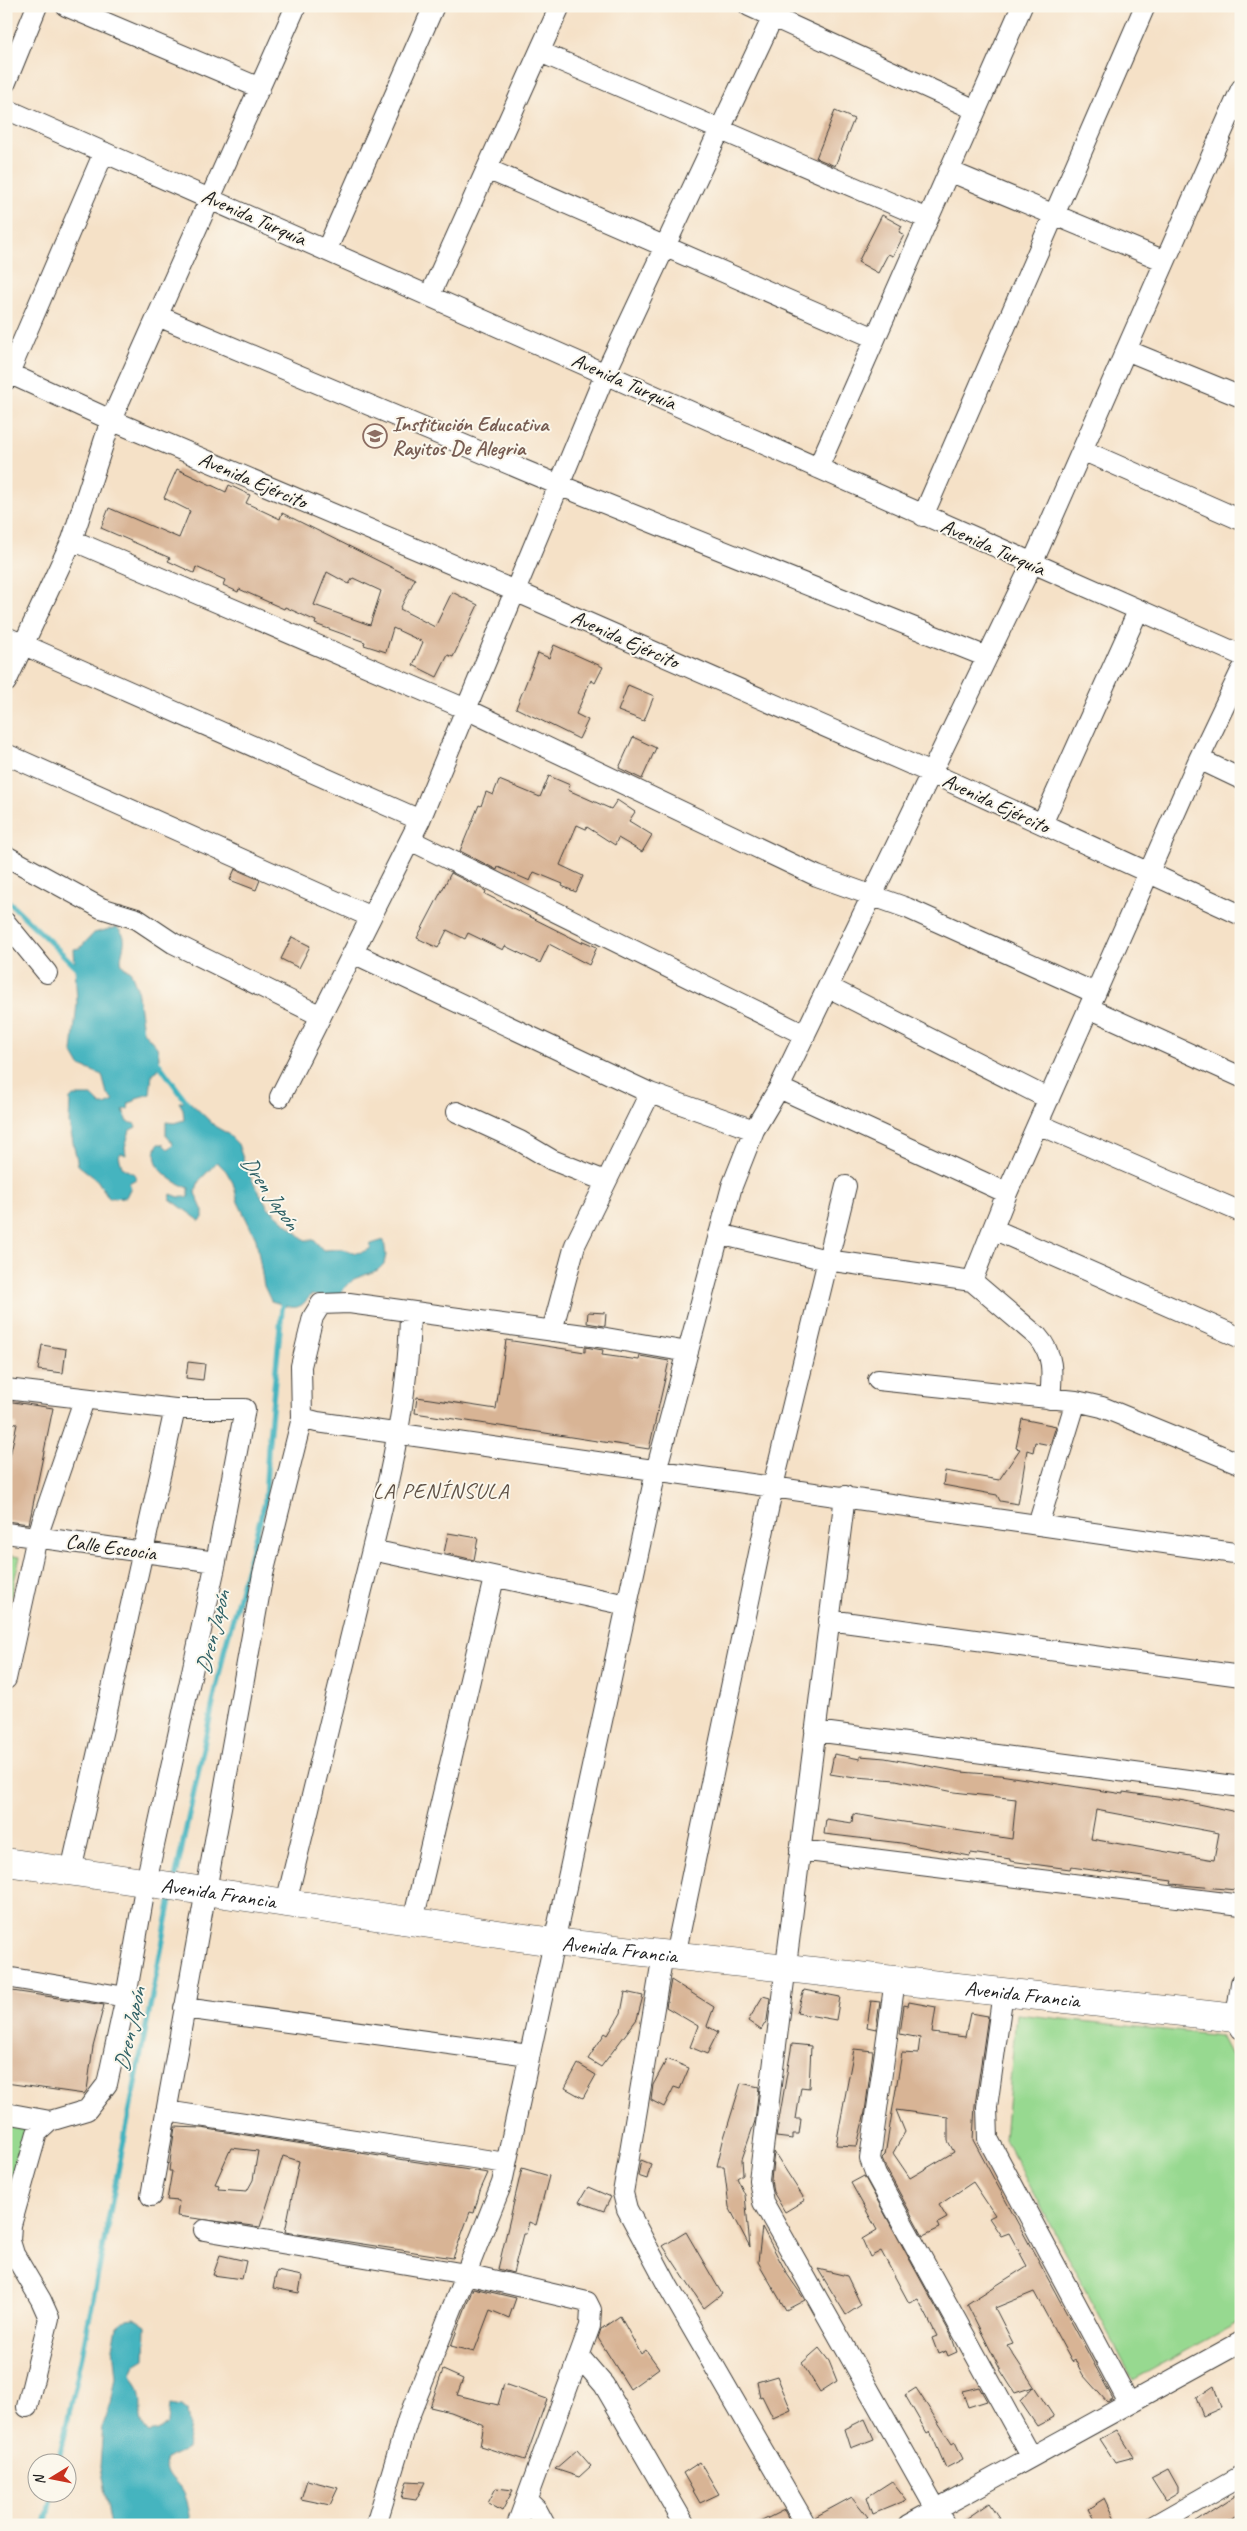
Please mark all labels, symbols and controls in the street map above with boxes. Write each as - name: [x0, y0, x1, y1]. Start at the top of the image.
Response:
- street label: Avenida Turquía: [198, 182, 312, 252]
- street label: Avenida Turquía: [568, 346, 682, 416]
- place label: Institución Educativa Rayitos De Alegria: [392, 411, 550, 461]
- school or university icon: Institución Educativa Rayitos De Alegria: [362, 423, 388, 449]
- street label: Avenida Ejército: [195, 446, 313, 515]
- street label: Avenida Turquía: [937, 512, 1051, 582]
- street label: Avenida Ejército: [567, 604, 685, 675]
- street label: Avenida Ejército: [938, 767, 1056, 840]
- water label: Dren Japón: [234, 1150, 307, 1237]
- district label: LA PENÍNSULA: [373, 1477, 509, 1505]
- street label: Calle Escocia: [64, 1528, 159, 1566]
- water label: Dren Japón: [189, 1586, 237, 1677]
- street label: Avenida Francia: [160, 1872, 280, 1915]
- street label: Avenida Francia: [561, 1930, 681, 1969]
- street label: Avenida Francia: [963, 1975, 1083, 2014]
- water label: Dren Japón: [107, 1983, 153, 2074]
- north arrow: [28, 2454, 78, 2504]
- text: N: [30, 2472, 49, 2486]

